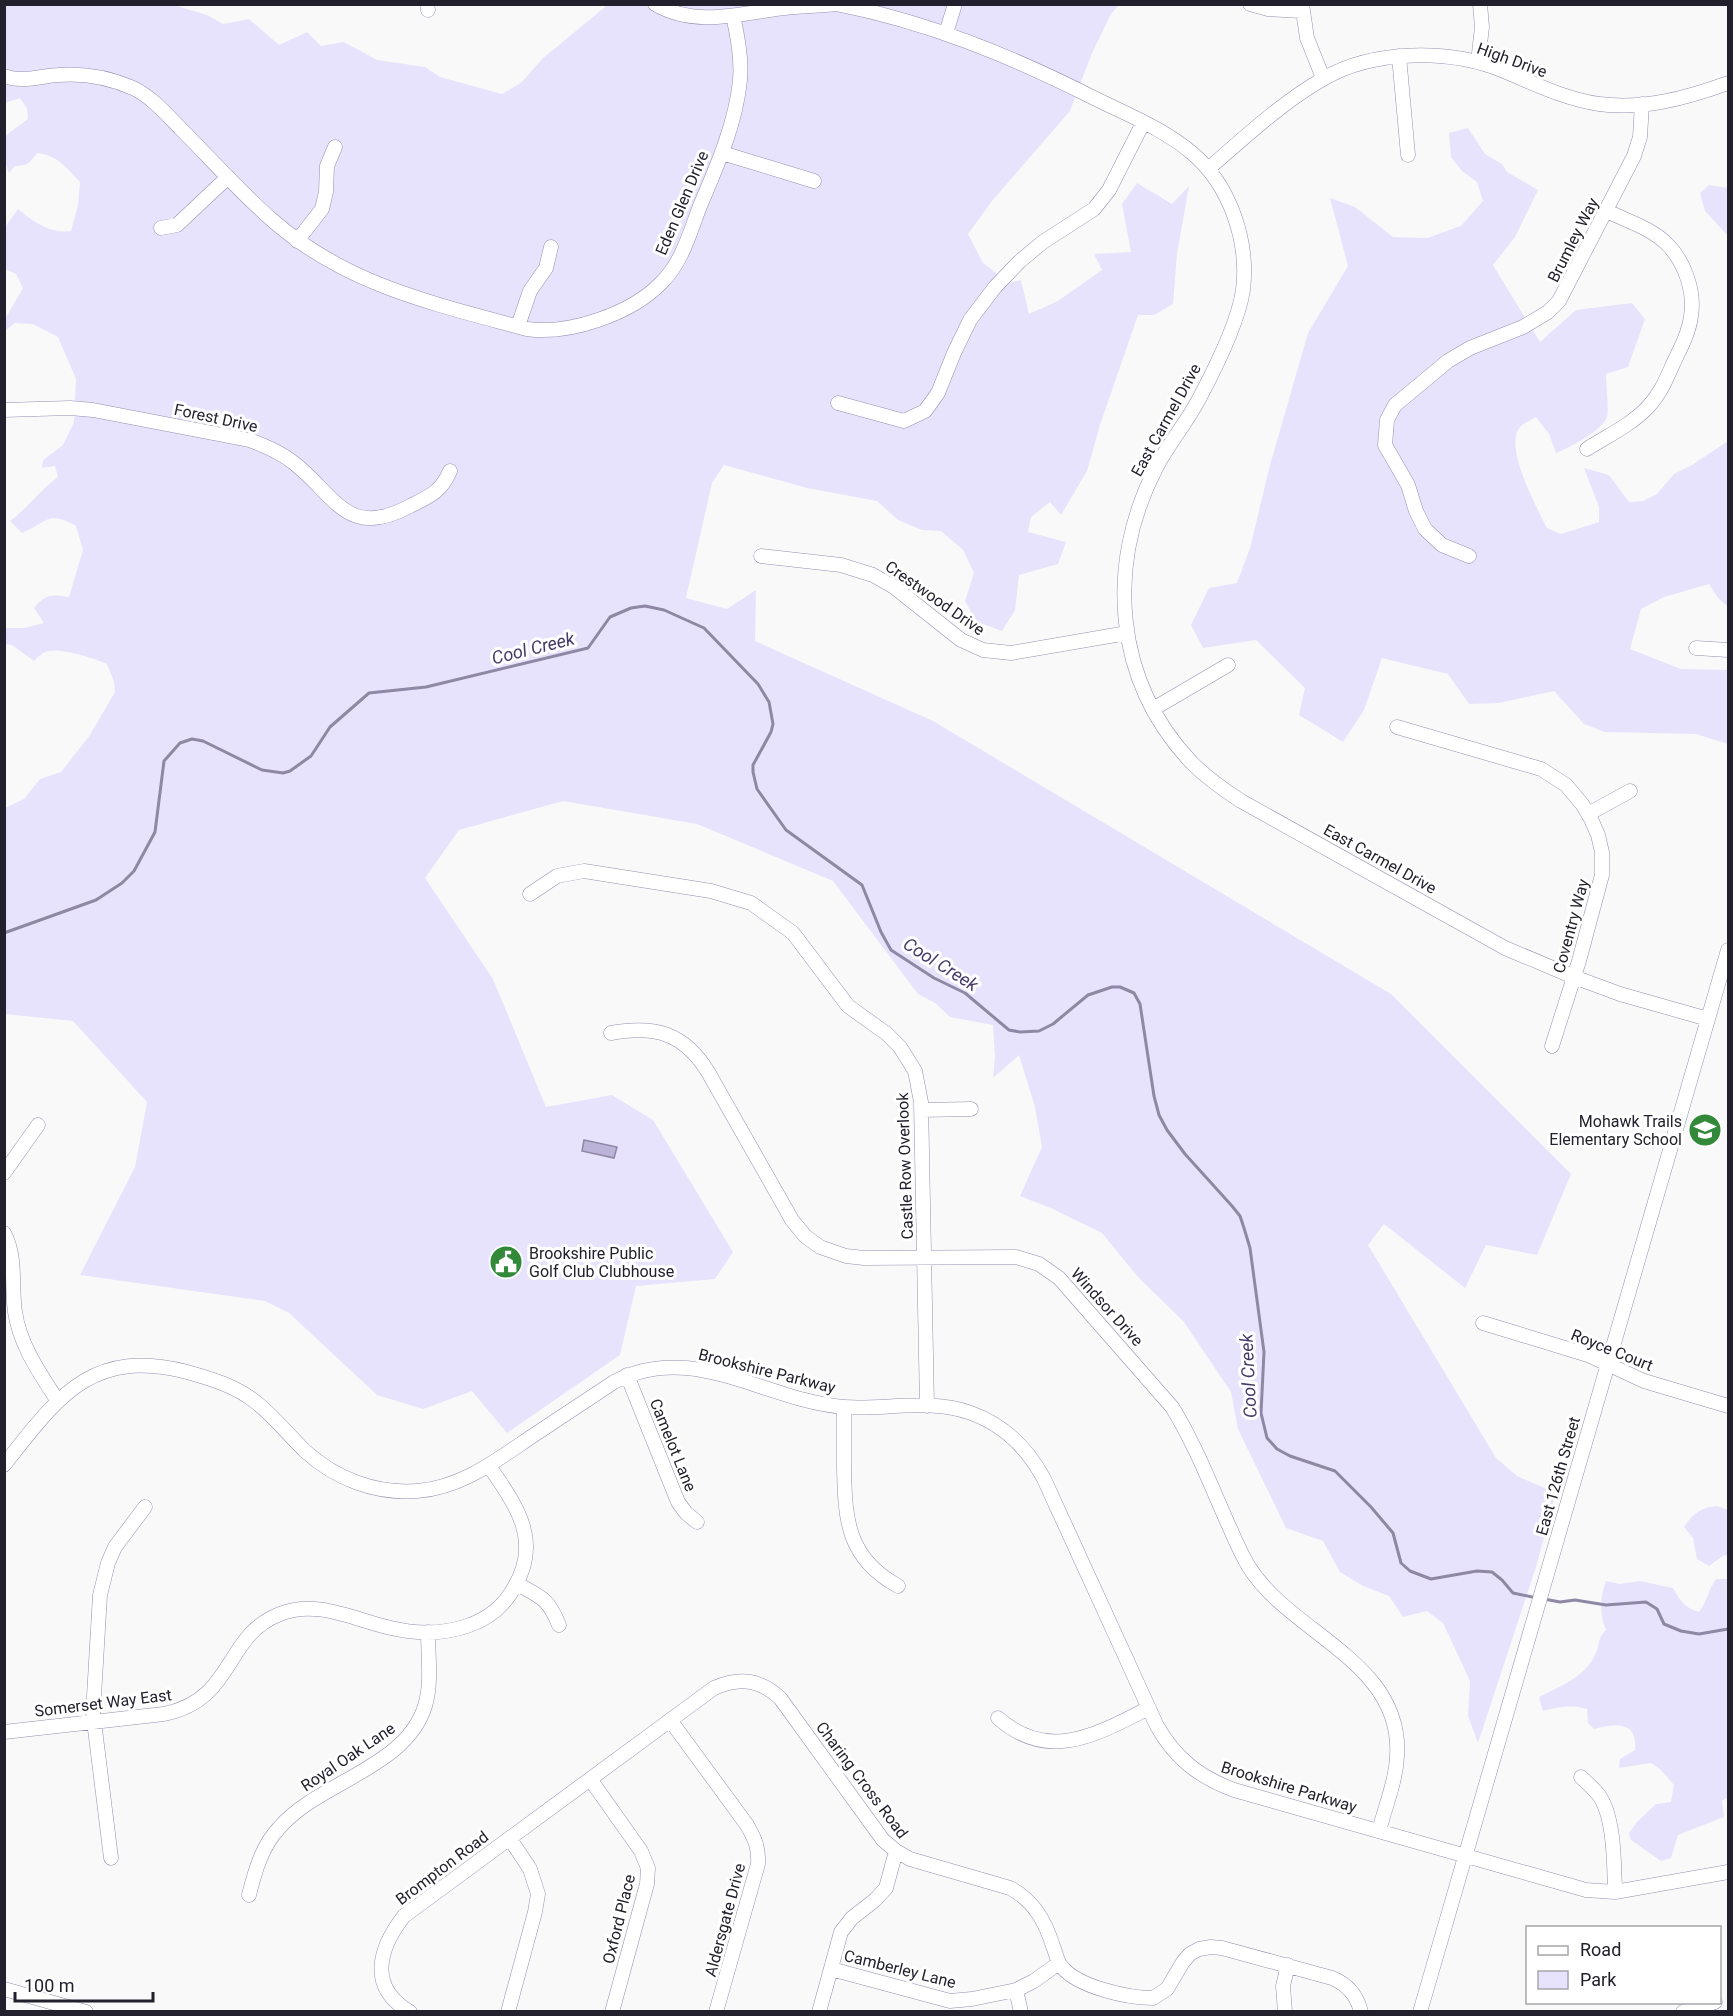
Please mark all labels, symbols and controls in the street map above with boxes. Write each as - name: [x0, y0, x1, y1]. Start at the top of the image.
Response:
- street label: High Drive: [1474, 39, 1550, 81]
- street label: Eden Glen Drive: [652, 148, 712, 258]
- street label: Brumley Way: [1544, 194, 1603, 285]
- street label: East Carmel Drive: [1127, 360, 1205, 480]
- street label: Forest Drive: [172, 400, 260, 436]
- street label: Crestwood Drive: [882, 557, 988, 639]
- water label: Cool Creek: [490, 627, 578, 668]
- street label: East Carmel Drive: [1320, 820, 1440, 898]
- street label: Coventry Way: [1549, 876, 1593, 975]
- water label: Cool Creek: [900, 933, 983, 996]
- street label: Castle Row Overlook: [893, 1091, 917, 1240]
- place label: Mohawk Trails Elementary School: [1549, 1112, 1682, 1149]
- school or university icon: Mohawk Trails Elementary School: [1687, 1112, 1723, 1148]
- public building icon: Brookshire Public Golf Club Clubhouse: [488, 1244, 524, 1280]
- place label: Brookshire Public Golf Club Clubhouse: [529, 1244, 674, 1281]
- street label: Windsor Drive: [1067, 1264, 1147, 1350]
- street label: Royce Court: [1568, 1325, 1656, 1375]
- water label: Cool Creek: [1235, 1332, 1261, 1419]
- street label: Brookshire Parkway: [696, 1345, 838, 1397]
- street label: Camelot Lane: [646, 1396, 700, 1494]
- street label: East 126th Street: [1532, 1415, 1584, 1537]
- street label: Somerset Way East: [33, 1685, 173, 1721]
- street label: Charing Cross Road: [812, 1718, 912, 1842]
- street label: Royal Oak Lane: [297, 1719, 399, 1795]
- street label: Brookshire Parkway: [1219, 1757, 1359, 1817]
- street label: Brompton Road: [392, 1827, 492, 1909]
- street label: Aldersgate Drive: [701, 1861, 749, 1979]
- street label: Oxford Place: [599, 1872, 639, 1966]
- legend: [1526, 1926, 1721, 2004]
- text: Road: [1580, 1939, 1621, 1960]
- street label: Camberley Lane: [842, 1946, 958, 1992]
- scale bar: [15, 1965, 153, 2003]
- text: Park: [1580, 1969, 1617, 1990]
- text: 100 m: [24, 1975, 75, 1996]

